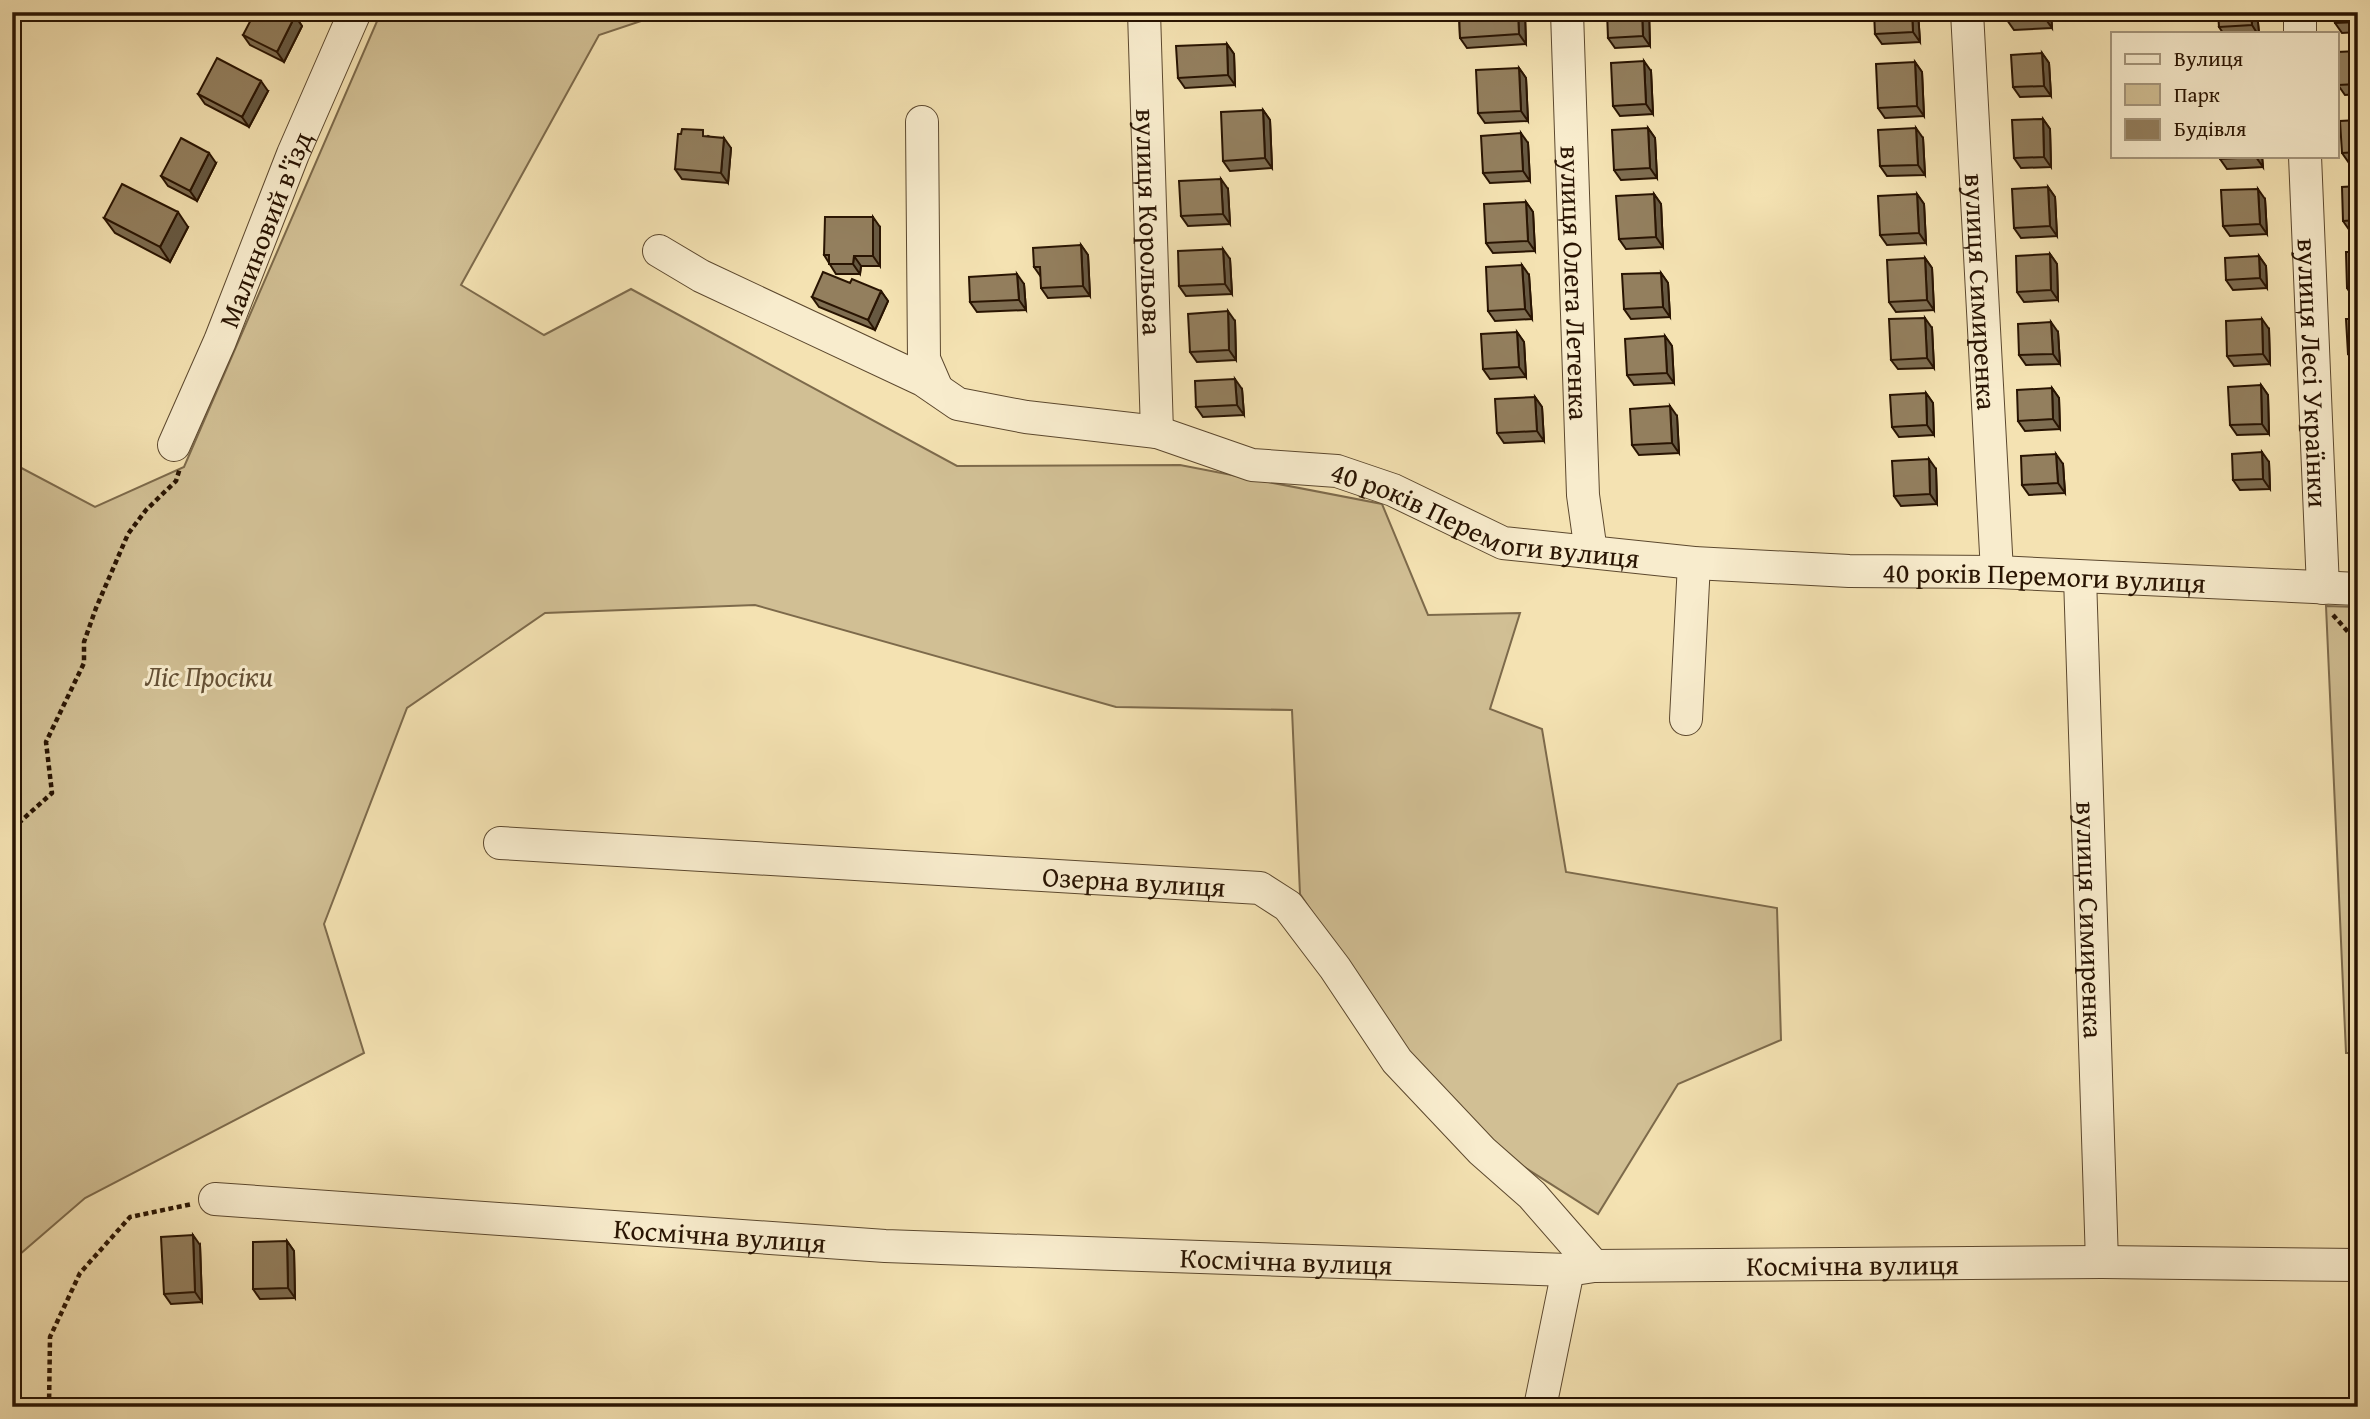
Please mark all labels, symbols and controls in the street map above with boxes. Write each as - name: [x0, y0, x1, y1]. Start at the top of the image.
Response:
- legend: [2111, 32, 2338, 158]
- text: Вулиця: [2174, 43, 2244, 74]
- text: Парк: [2174, 79, 2220, 110]
- street label: вулиця Корольова: [1126, 108, 1175, 337]
- text: Будівля: [2174, 113, 2247, 144]
- street label: Малиновий в'їзд: [207, 124, 321, 333]
- street label: вулиця Олега Летенка: [1551, 145, 1601, 422]
- street label: вулиця Симиренка: [1955, 172, 2009, 412]
- street label: вулиця Лесі Українки: [2288, 237, 2340, 509]
- street label: 40 років Перемоги вулиця: [1326, 450, 1642, 578]
- street label: 40 років Перемоги вулиця: [1882, 551, 2207, 602]
- park label: Ліс Просіки: [145, 655, 273, 696]
- street label: вулиця Симиренка: [2067, 801, 2115, 1040]
- street label: Озерна вулиця: [1041, 855, 1227, 906]
- street label: Космічна вулиця: [612, 1207, 827, 1262]
- street label: Космічна вулиця: [1179, 1236, 1393, 1284]
- street label: Космічна вулиця: [1746, 1243, 1959, 1285]

